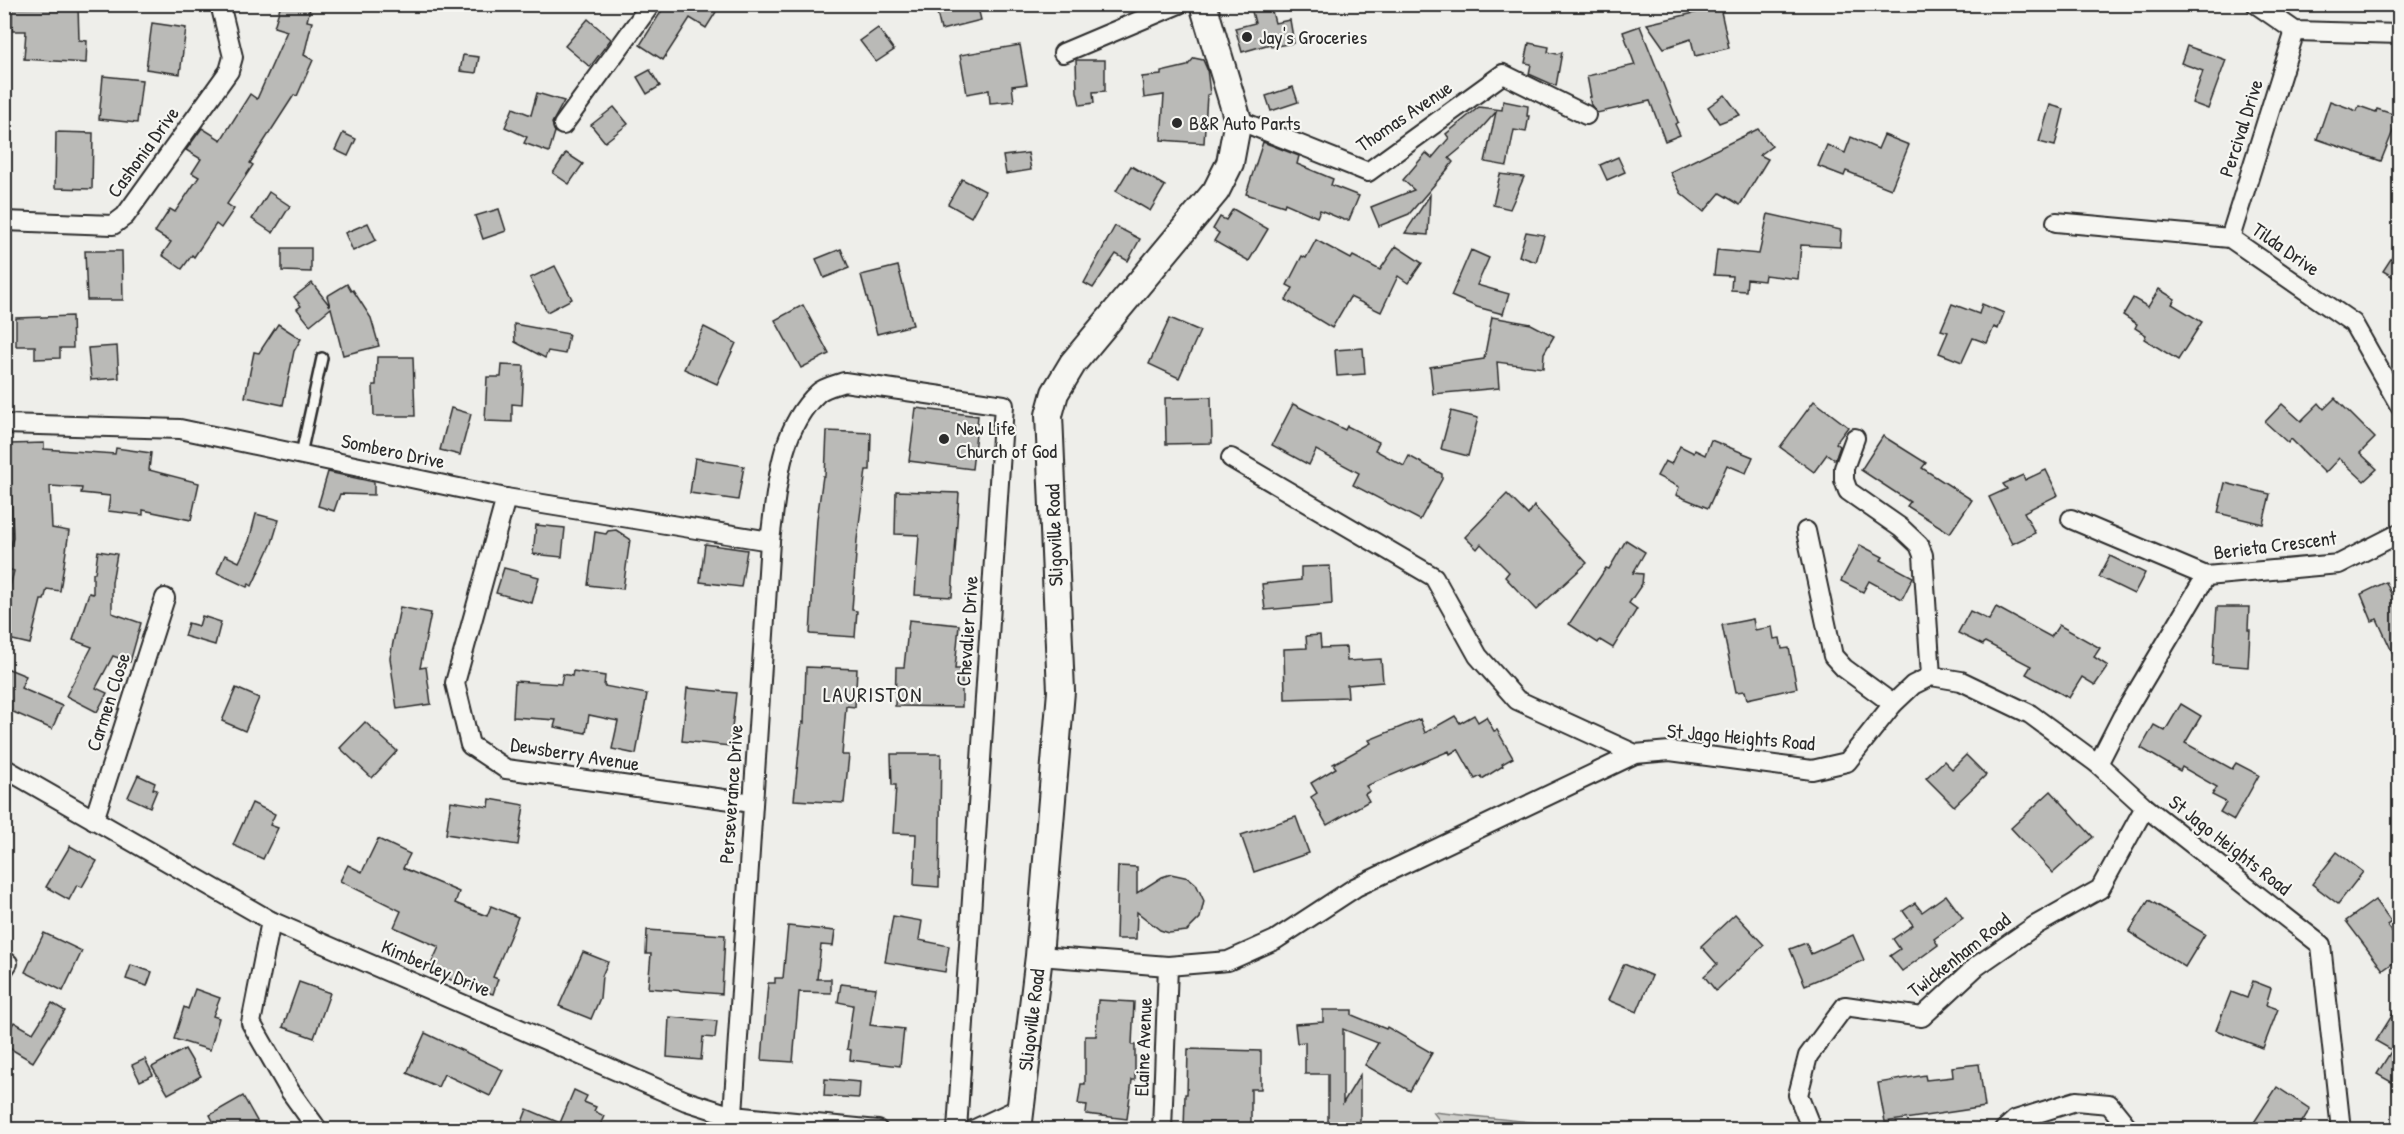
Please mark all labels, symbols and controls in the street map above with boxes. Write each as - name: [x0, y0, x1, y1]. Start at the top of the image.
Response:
- place label: Jay's Groceries: [1259, 23, 1367, 50]
- marker: Jay's Groceries: [1240, 30, 1254, 44]
- street label: Thomas Avenue: [1350, 74, 1457, 158]
- street label: Percival Drive: [2212, 76, 2269, 180]
- street label: Cashonia Drive: [100, 101, 185, 203]
- place label: B&R Auto Parts: [1189, 109, 1301, 136]
- marker: B&R Auto Parts: [1170, 116, 1184, 130]
- street label: Tilda Drive: [2247, 215, 2326, 282]
- place label: New Life Church of God: [956, 414, 1057, 464]
- street label: Sombero Drive: [339, 426, 447, 475]
- marker: New Life Church of God: [937, 432, 951, 446]
- street label: Sligoville Road: [1038, 483, 1069, 587]
- street label: Berieta Crescent: [2212, 523, 2339, 565]
- street label: Chevalier Drive: [949, 575, 984, 687]
- street label: Carmen Close: [79, 649, 136, 754]
- district label: LAURISTON: [823, 680, 923, 709]
- street label: St Jago Heights Road: [1666, 717, 1816, 756]
- street label: Perseverance Drive: [712, 723, 749, 864]
- street label: Dewsberry Avenue: [509, 730, 641, 777]
- street label: St Jago Heights Road: [2163, 788, 2297, 901]
- street label: Twickenham Road: [1902, 906, 2016, 1003]
- street label: Kimberley Drive: [377, 932, 495, 1003]
- street label: Sligoville Road: [1011, 967, 1050, 1072]
- street label: Elaine Avenue: [1127, 997, 1158, 1097]

